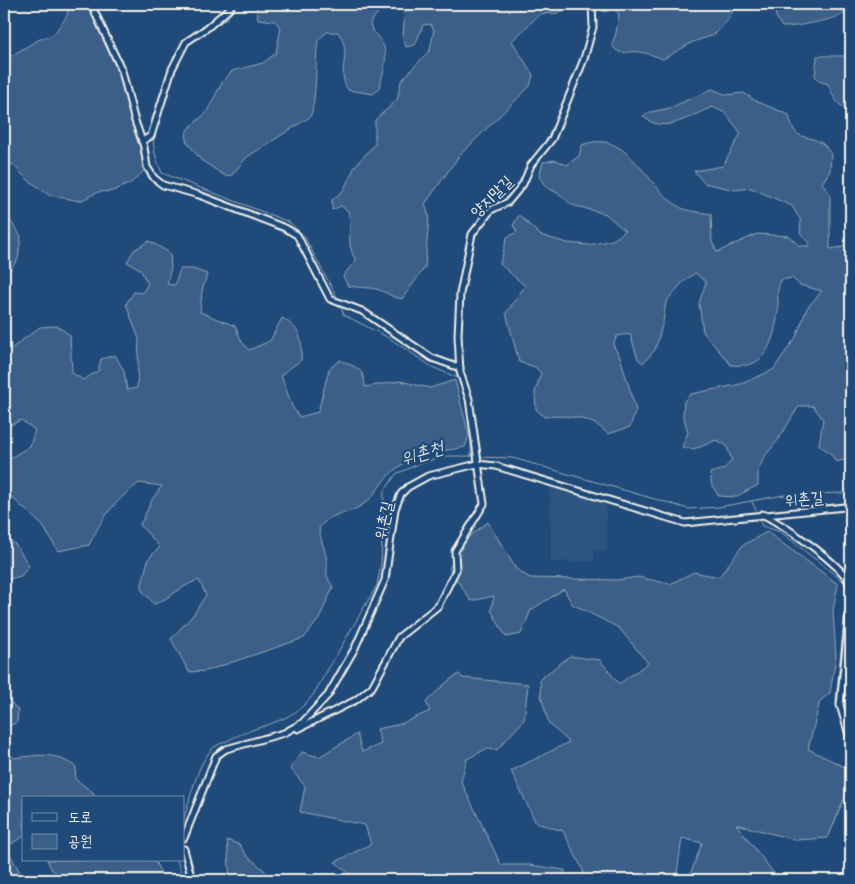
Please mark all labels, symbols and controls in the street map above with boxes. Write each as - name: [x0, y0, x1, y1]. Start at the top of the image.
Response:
- street label: 양지말길: [465, 170, 517, 222]
- water label: 위촌천: [397, 434, 448, 471]
- street label: 위촌길: [784, 485, 824, 511]
- street label: 위촌길: [368, 499, 398, 541]
- legend: [22, 796, 185, 862]
- text: 도로: [68, 806, 92, 827]
- text: 공원: [68, 830, 92, 851]

